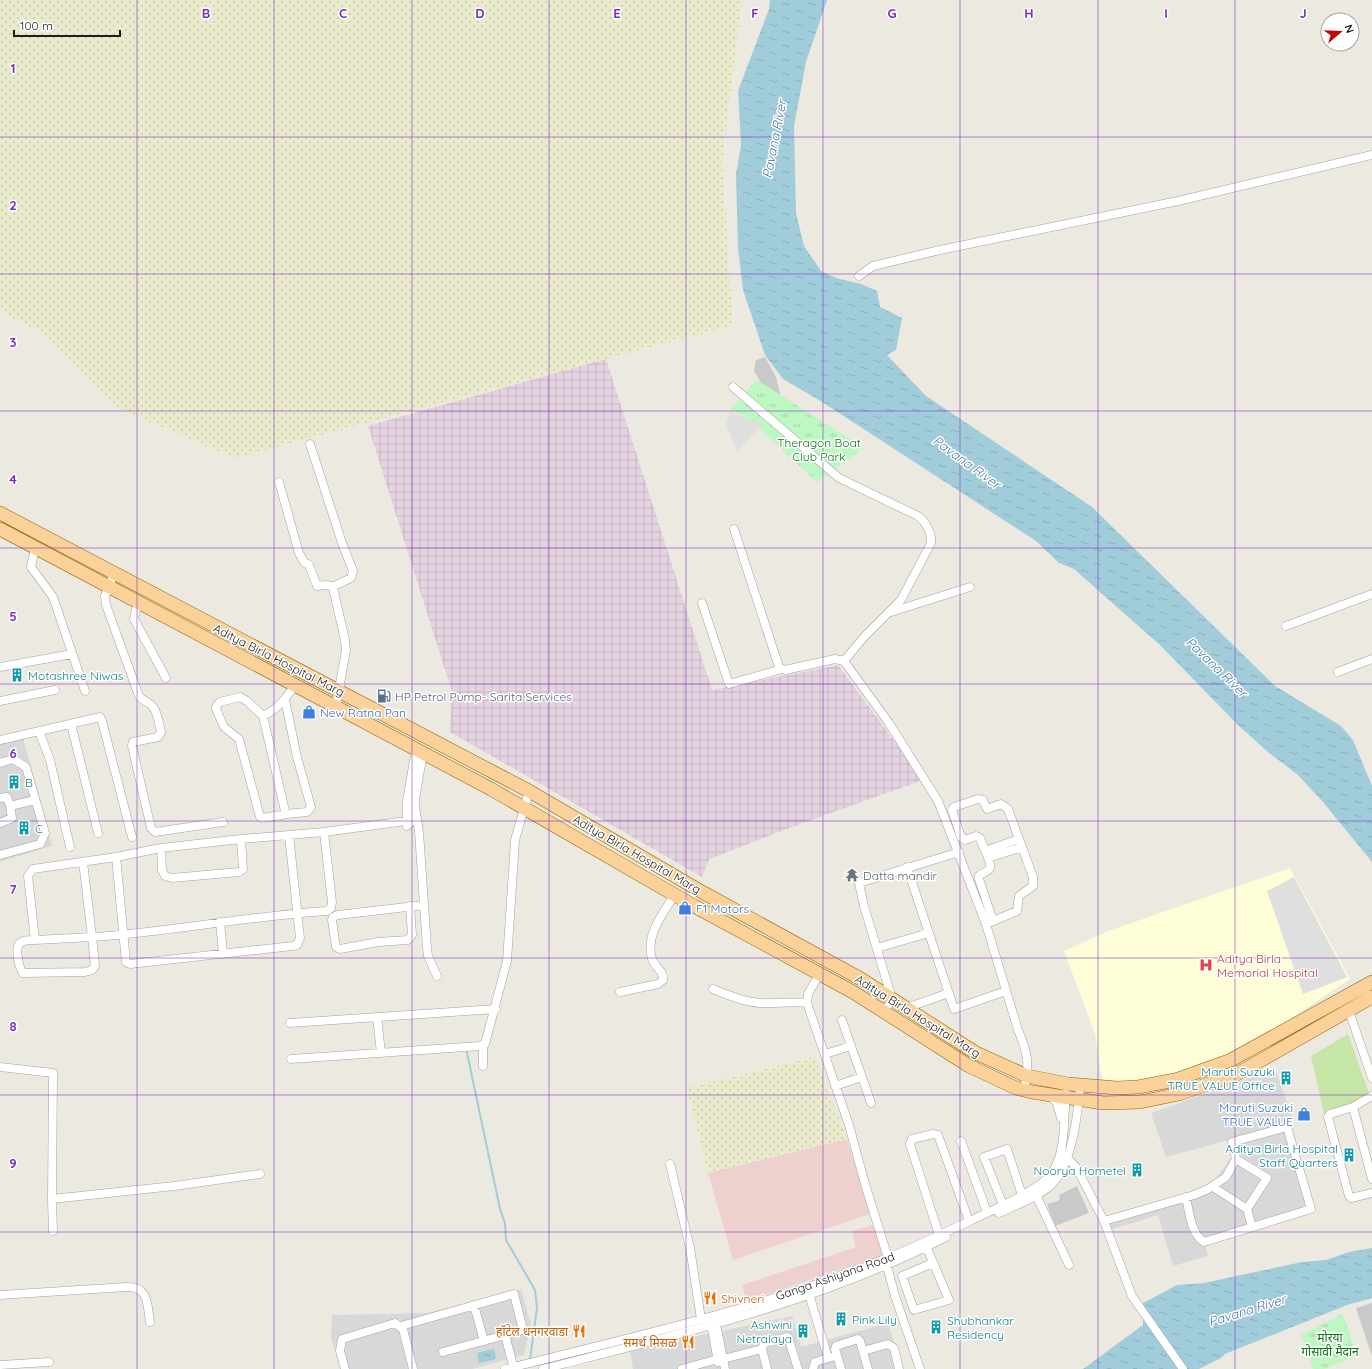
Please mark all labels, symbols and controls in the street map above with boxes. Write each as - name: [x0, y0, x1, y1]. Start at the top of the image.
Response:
- text: B: [202, 5, 210, 21]
- text: C: [339, 5, 347, 21]
- text: D: [475, 5, 485, 21]
- text: E: [613, 5, 621, 21]
- text: F: [751, 5, 759, 21]
- text: G: [887, 5, 897, 21]
- text: H: [1024, 5, 1034, 21]
- text: I: [1164, 5, 1168, 21]
- text: J: [1299, 5, 1307, 21]
- scale bar: [14, 12, 120, 38]
- north arrow: [1320, 12, 1360, 52]
- text: 100 m: [20, 18, 53, 33]
- text: N: [1342, 23, 1357, 35]
- text: 1: [10, 60, 16, 76]
- water label: Pavana River: [759, 96, 790, 180]
- text: 2: [9, 197, 17, 213]
- text: 3: [10, 334, 17, 350]
- water label: Pavana River: [930, 432, 1006, 493]
- park label: Theragon Boat Club Park: [777, 435, 861, 464]
- text: 4: [9, 471, 17, 487]
- text: 5: [9, 608, 17, 624]
- street label: Aditya Birla Hospital Marg: [211, 620, 347, 700]
- water label: Pavana River: [1183, 634, 1253, 702]
- building icon: Motashree Niwas: [9, 667, 25, 683]
- place label: Motashree Niwas: [28, 668, 124, 683]
- fuel station icon: HP Petrol Pump- Sarita Services: [376, 688, 392, 704]
- place label: HP Petrol Pump- Sarita Services: [395, 689, 572, 704]
- shop icon: New Ratna Pan: [301, 704, 317, 720]
- place label: New Ratna Pan: [320, 705, 406, 720]
- text: 6: [9, 745, 17, 761]
- building icon: B: [6, 774, 22, 790]
- place label: B: [25, 775, 33, 790]
- street label: Aditya Birla Hospital Marg: [570, 811, 704, 897]
- building icon: C: [16, 820, 32, 836]
- place label: C: [35, 821, 43, 836]
- temple icon: Datta mandir: [844, 867, 860, 883]
- place label: Datta mandir: [863, 868, 938, 883]
- text: 7: [9, 881, 17, 897]
- shop icon: F1 Motors: [677, 900, 693, 916]
- place label: F1 Motors: [696, 901, 750, 916]
- place label: Aditya Birla Memorial Hospital: [1217, 951, 1318, 980]
- hospital icon: Aditya Birla Memorial Hospital: [1198, 957, 1214, 973]
- street label: Aditya Birla Hospital Marg: [852, 971, 984, 1061]
- text: 8: [9, 1018, 17, 1034]
- place label: Maruti Suzuki TRUE VALUE Office: [1168, 1064, 1275, 1093]
- building icon: Maruti Suzuki TRUE VALUE Office: [1278, 1070, 1294, 1086]
- place label: Maruti Suzuki TRUE VALUE: [1219, 1100, 1293, 1129]
- shop icon: Maruti Suzuki TRUE VALUE: [1296, 1106, 1312, 1122]
- place label: Aditya Birla Hospital Staff Quarters: [1225, 1141, 1338, 1170]
- building icon: Aditya Birla Hospital Staff Quarters: [1341, 1147, 1357, 1163]
- text: 9: [9, 1155, 17, 1171]
- building icon: Noorya Hometel: [1129, 1162, 1145, 1178]
- place label: Noorya Hometel: [1034, 1163, 1126, 1178]
- street label: Ganga Ashiyana Road: [774, 1249, 896, 1303]
- restaurant icon: Shivneri: [702, 1290, 718, 1306]
- water label: Pavana River: [1207, 1290, 1289, 1329]
- place label: Shivneri: [721, 1291, 764, 1306]
- building icon: Pink Lily: [833, 1311, 849, 1327]
- place label: Pink Lily: [852, 1312, 897, 1327]
- place label: Shubhankar Residency: [947, 1313, 1014, 1342]
- place label: Ashwini Netralaya: [737, 1317, 792, 1346]
- building icon: Shubhankar Residency: [928, 1319, 944, 1335]
- restaurant icon: हॉटेल धनगरवाडा: [571, 1323, 587, 1339]
- building icon: Ashwini Netralaya: [795, 1323, 811, 1339]
- place label: हॉटेल धनगरवाडा: [496, 1324, 569, 1339]
- park label: मोरया गोसावी मैदान: [1301, 1330, 1359, 1359]
- restaurant icon: समर्थ मिसळ: [680, 1334, 696, 1350]
- place label: समर्थ मिसळ: [623, 1335, 678, 1350]

